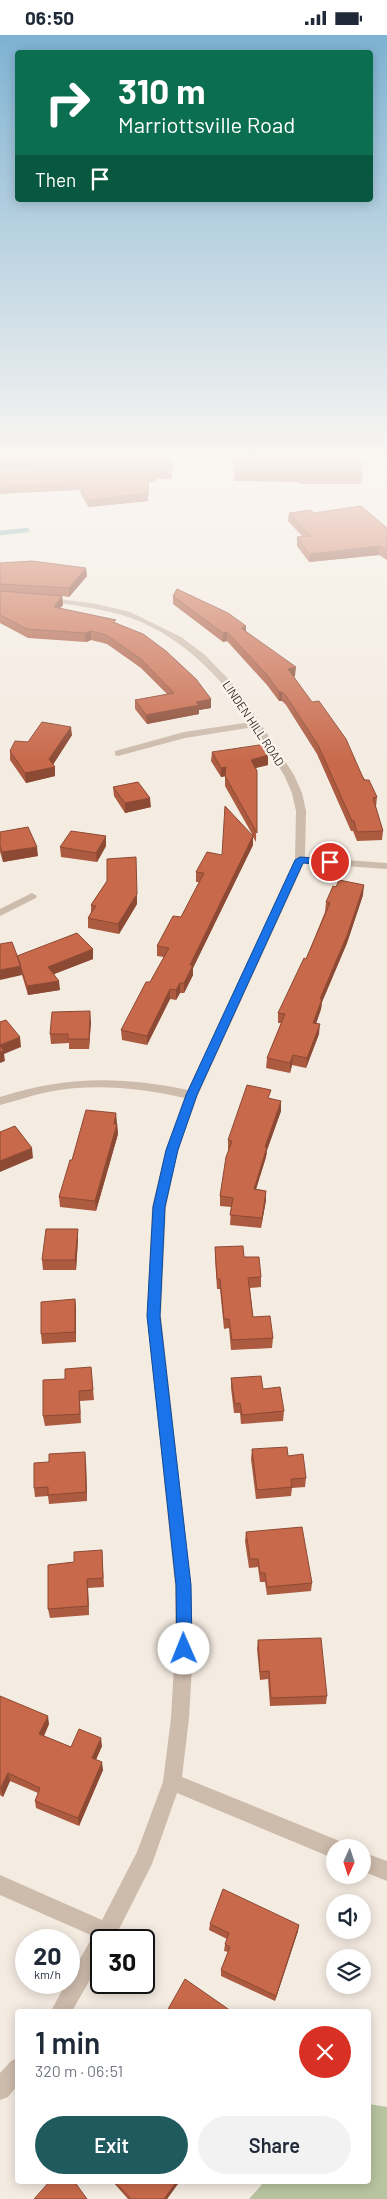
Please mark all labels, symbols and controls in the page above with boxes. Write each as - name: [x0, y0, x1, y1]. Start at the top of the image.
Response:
- text: 06:50: [25, 6, 74, 29]
- text: 310 m: [118, 69, 205, 111]
- icon: right: [35, 70, 100, 135]
- text: Marriottsville Road: [118, 111, 295, 137]
- icon: arrive: [86, 165, 114, 193]
- text: Then: [35, 168, 76, 191]
- street label: LINDEN HILL ROAD: [220, 678, 288, 768]
- pin: [309, 841, 351, 883]
- icon: arrive: [316, 848, 344, 876]
- position arrow: [157, 1622, 209, 1674]
- north arrow: [326, 1839, 371, 1884]
- map controls: [326, 1839, 371, 1994]
- button: sound: [326, 1894, 371, 1939]
- speed limit sign: 30: [90, 1929, 155, 1994]
- text: 20: [33, 1940, 62, 1970]
- button: layers: [326, 1949, 371, 1994]
- text: km/h: [34, 1967, 61, 1981]
- text: 1 min: [35, 2024, 100, 2060]
- button: close: [299, 2026, 351, 2078]
- text: 320 m · 06:51: [35, 2061, 123, 2080]
- button: Exit: [35, 2116, 188, 2174]
- button: Share: [198, 2116, 351, 2174]

